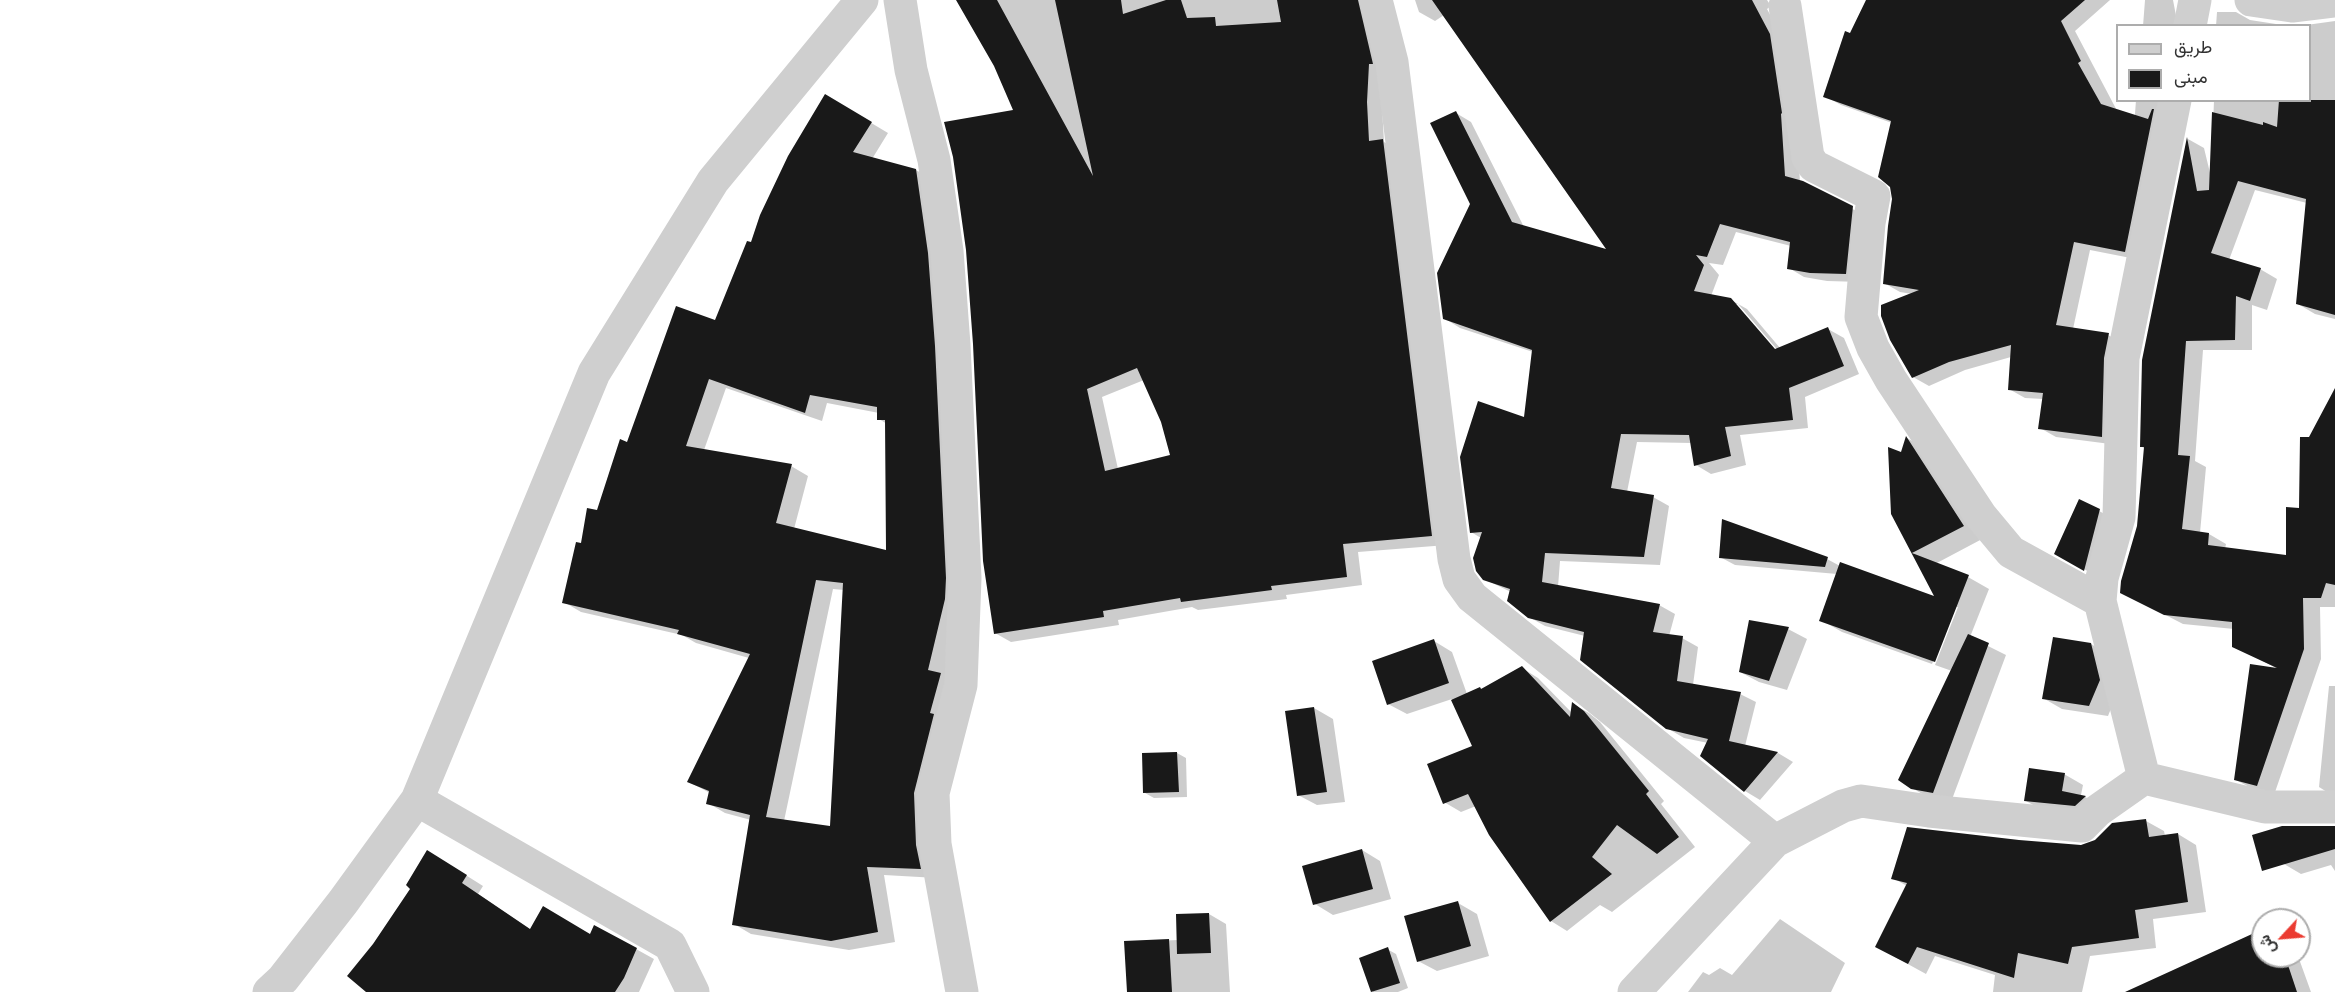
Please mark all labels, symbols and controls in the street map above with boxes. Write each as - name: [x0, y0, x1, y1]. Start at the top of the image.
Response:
- legend: [2116, 24, 2311, 102]
- text: طريق: [2174, 35, 2212, 58]
- text: مبنى: [2174, 65, 2208, 88]
- north arrow: [2251, 908, 2311, 968]
- text: ش: [2253, 932, 2280, 958]

